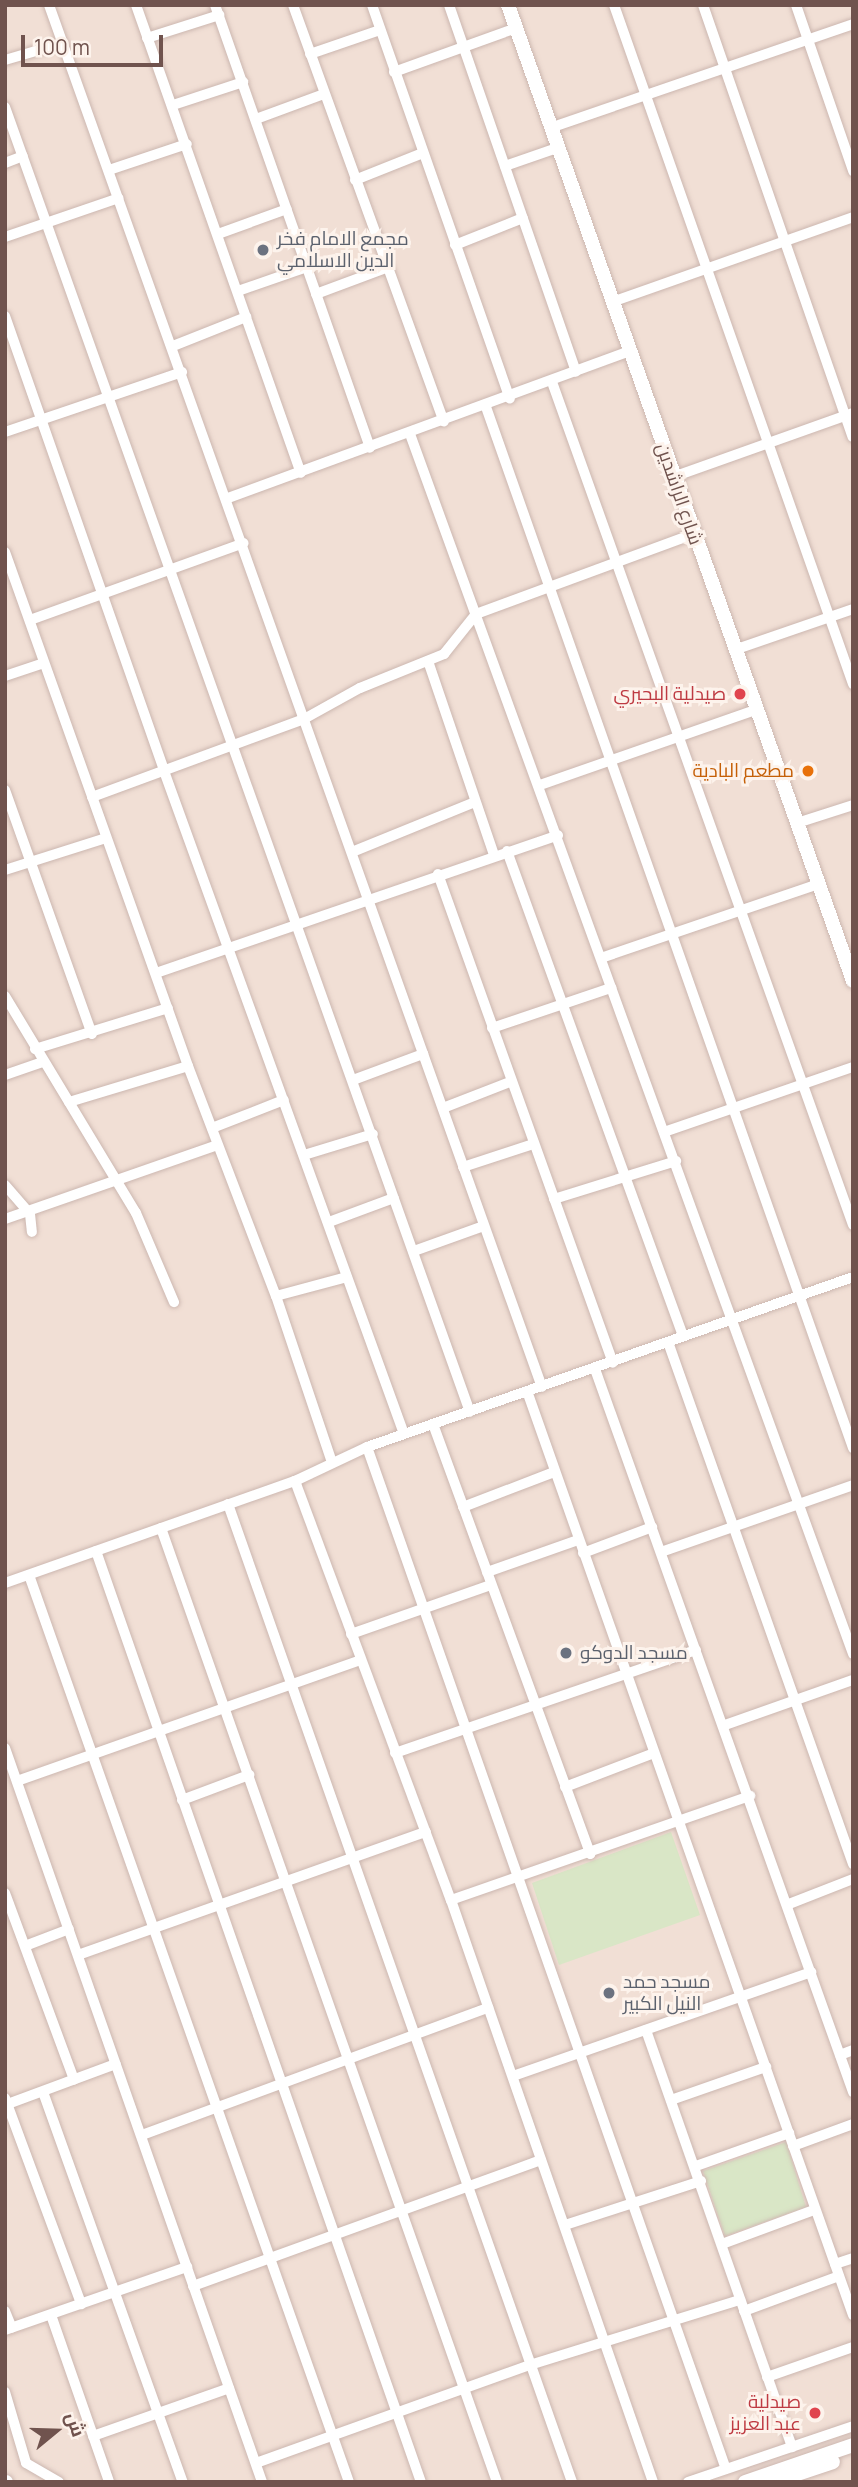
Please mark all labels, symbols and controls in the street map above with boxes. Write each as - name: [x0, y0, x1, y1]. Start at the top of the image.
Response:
- scale bar: [24, 21, 166, 65]
- text: 100 m: [34, 33, 90, 61]
- place label: مجمع الامام فخر الدين الاسلامي: [277, 228, 409, 272]
- marker: مجمع الامام فخر الدين الاسلامي: [255, 242, 271, 258]
- street label: شارع الراشدين: [651, 440, 707, 548]
- place label: صيدلية البحيري: [613, 683, 726, 705]
- marker: صيدلية البحيري: [732, 686, 748, 702]
- place label: مطعم البادية: [692, 760, 794, 782]
- marker: مطعم البادية: [800, 763, 816, 779]
- place label: مسجد الدوكو: [580, 1642, 688, 1664]
- marker: مسجد الدوكو: [558, 1645, 574, 1661]
- place label: مسجد حمد النيل الكبير: [623, 1971, 710, 2015]
- marker: مسجد حمد النيل الكبير: [601, 1985, 617, 2001]
- place label: صيدلية عبد العزيز: [730, 2391, 801, 2435]
- north arrow: [21, 2396, 91, 2466]
- marker: صيدلية عبد العزيز: [807, 2405, 823, 2421]
- text: ش: [60, 2408, 92, 2440]

